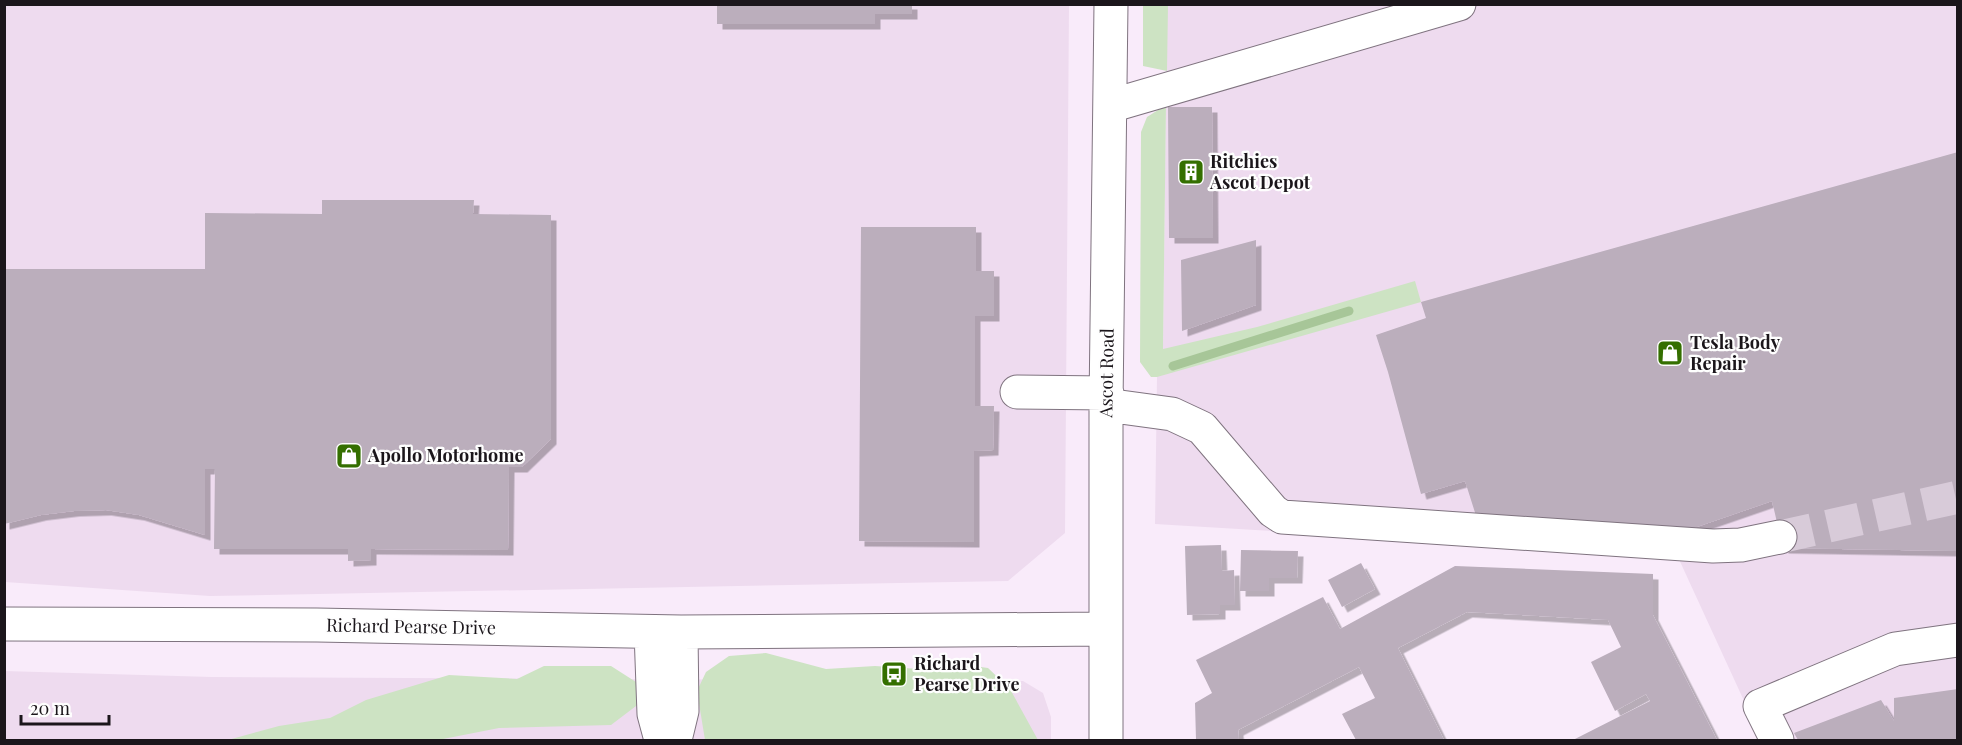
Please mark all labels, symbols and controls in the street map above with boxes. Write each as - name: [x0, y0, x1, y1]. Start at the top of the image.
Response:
- place label: Ritchies Ascot Depot: [1209, 149, 1311, 194]
- building icon: Ritchies Ascot Depot: [1176, 157, 1206, 187]
- street label: Ascot Road: [1093, 327, 1119, 419]
- place label: Tesla Body Repair: [1690, 330, 1781, 375]
- shop icon: Tesla Body Repair: [1655, 338, 1685, 368]
- shop icon: Apollo Motorhome: [334, 441, 364, 471]
- place label: Apollo Motorhome: [367, 443, 524, 467]
- street label: Richard Pearse Drive: [326, 613, 496, 639]
- place label: Richard Pearse Drive: [914, 651, 1020, 696]
- bus stop icon: Richard Pearse Drive: [879, 659, 909, 689]
- scale bar: [21, 688, 110, 726]
- text: 20 m: [30, 696, 70, 720]

